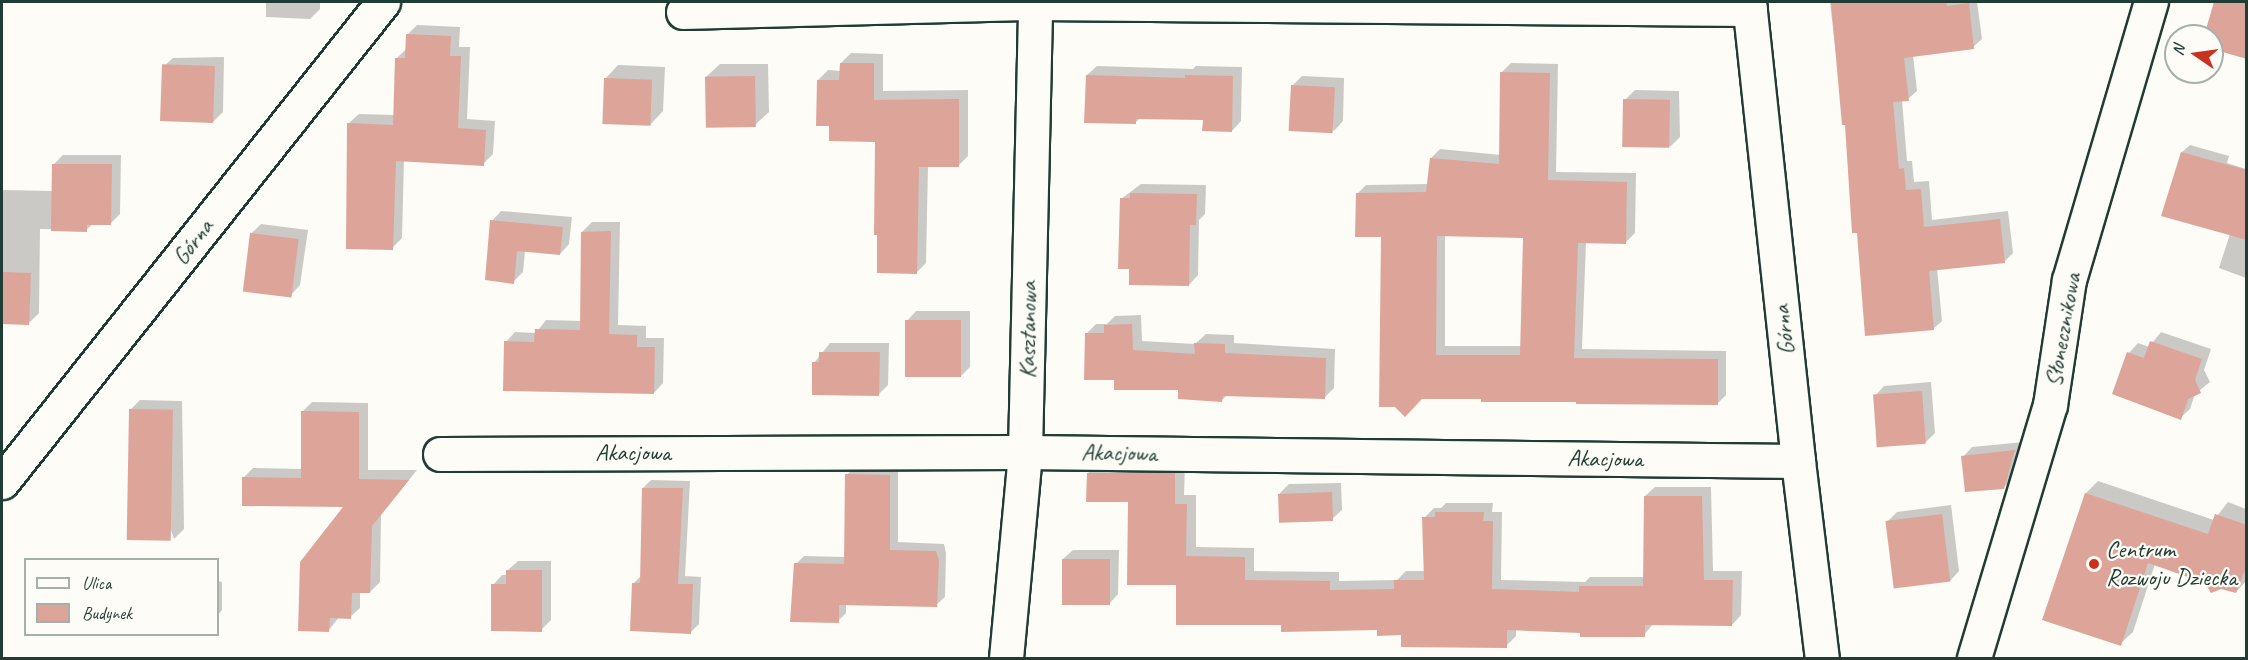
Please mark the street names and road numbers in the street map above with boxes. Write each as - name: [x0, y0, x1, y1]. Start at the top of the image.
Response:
- street label: Górna: [166, 213, 220, 271]
- street label: Słonecznikowa: [2039, 271, 2087, 389]
- street label: Kasztanowa: [1013, 281, 1043, 379]
- street label: Górna: [1767, 304, 1801, 356]
- street label: Akacjowa: [1081, 438, 1157, 468]
- street label: Akacjowa: [595, 439, 671, 467]
- street label: Akacjowa: [1567, 444, 1643, 474]

